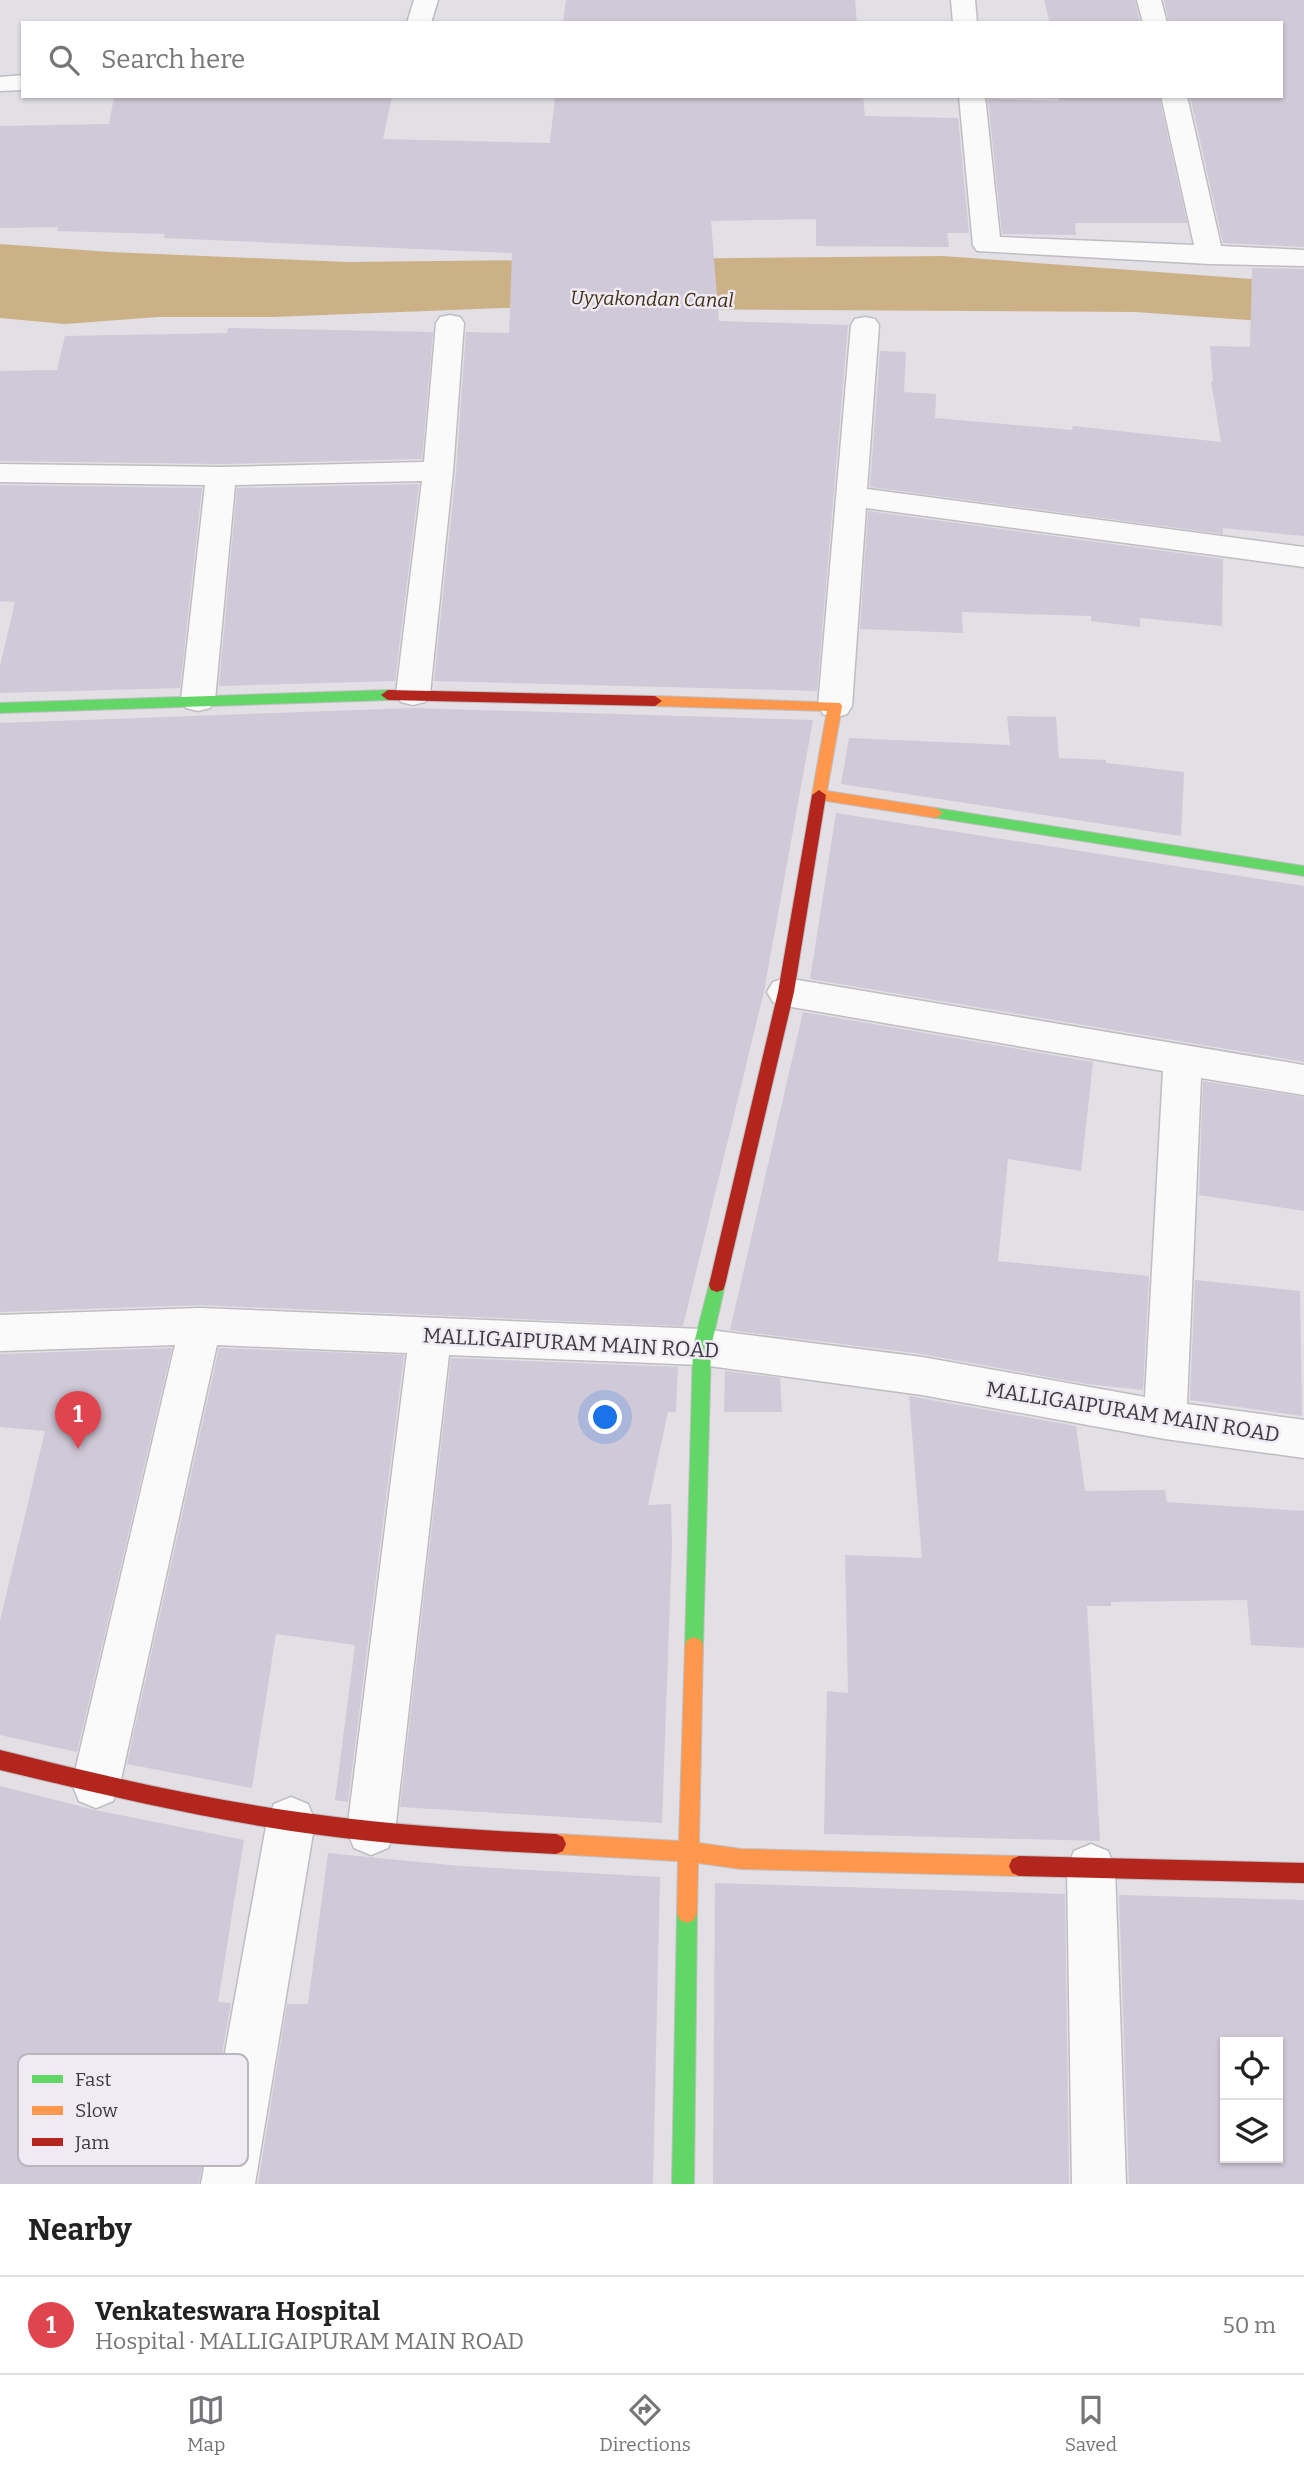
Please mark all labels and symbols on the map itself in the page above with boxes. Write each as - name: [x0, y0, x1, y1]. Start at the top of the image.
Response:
- water label: Uyyakondan Canal: [570, 286, 734, 312]
- street label: MALLIGAIPURAM MAIN ROAD: [422, 1322, 720, 1364]
- street label: MALLIGAIPURAM MAIN ROAD: [984, 1376, 1282, 1448]
- pin: 1: [55, 1391, 101, 1449]
- your location: [588, 1400, 622, 1434]
- legend: [18, 2054, 248, 2166]
- text: Fast: [75, 2068, 112, 2091]
- text: Slow: [75, 2099, 118, 2122]
- text: Jam: [74, 2131, 109, 2154]

